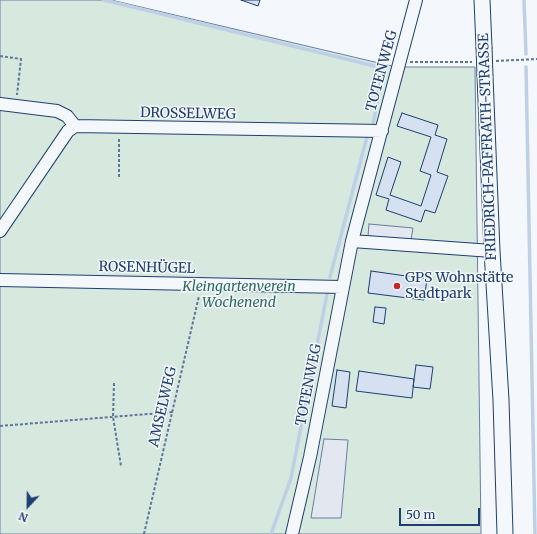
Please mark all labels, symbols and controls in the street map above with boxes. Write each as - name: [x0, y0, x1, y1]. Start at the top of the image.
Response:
- street label: TOTENWEG: [363, 29, 401, 113]
- street label: FRIEDRICH-PAFFRATH-STRASSE: [476, 33, 500, 261]
- street label: DROSSELWEG: [140, 105, 236, 123]
- street label: ROSENHÜGEL: [98, 259, 196, 277]
- place label: GPS Wohnstätte Stadtpark: [405, 270, 513, 302]
- park label: Kleingartenverein Wochenend: [182, 279, 296, 312]
- marker: GPS Wohnstätte Stadtpark: [392, 281, 402, 291]
- street label: TOTENWEG: [293, 343, 325, 427]
- street label: AMSELWEG: [146, 365, 180, 449]
- north arrow: [8, 486, 48, 526]
- scale bar: [401, 500, 482, 526]
- text: 50 m: [406, 507, 435, 522]
- text: N: [17, 509, 30, 525]

